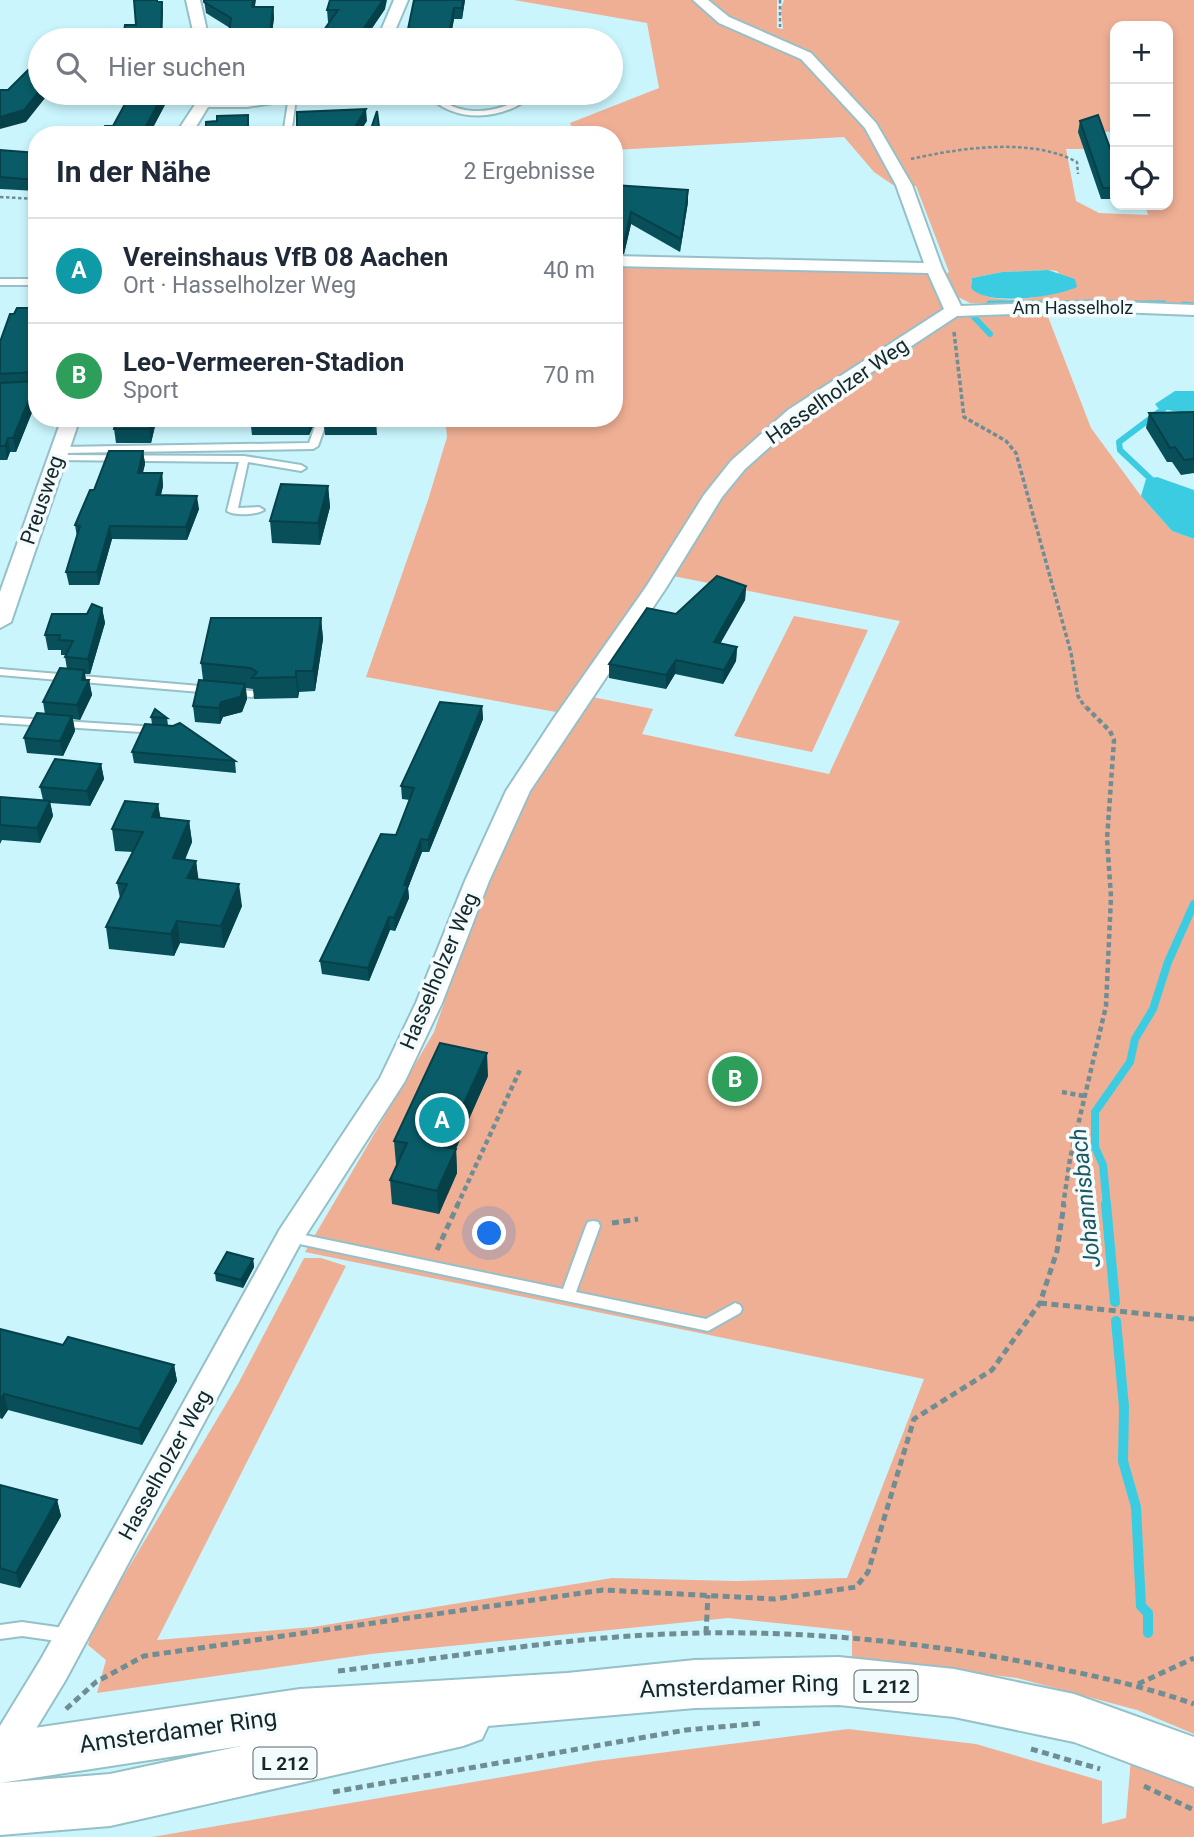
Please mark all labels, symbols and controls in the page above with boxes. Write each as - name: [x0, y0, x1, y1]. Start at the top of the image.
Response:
- map controls: [1110, 21, 1173, 210]
- button: +: [1110, 21, 1173, 84]
- search box: [28, 28, 623, 105]
- icon: search: [52, 48, 90, 86]
- text: Hier suchen: [108, 52, 246, 82]
- button: −: [1110, 84, 1173, 147]
- button: locate: [1110, 147, 1173, 210]
- text: In der Nähe: [56, 154, 211, 189]
- text: 2 Ergebnisse: [463, 158, 595, 185]
- text: Vereinshaus VfB 08 Aachen: [123, 242, 448, 272]
- text: A: [71, 257, 87, 284]
- text: 40 m: [543, 257, 595, 284]
- text: Ort · Hasselholzer Weg: [123, 272, 356, 299]
- street label: Am Hasselholz: [1013, 297, 1133, 318]
- street label: Hasselholzer Weg: [761, 333, 913, 449]
- text: Leo-Vermeeren-Stadion: [123, 347, 404, 377]
- text: B: [72, 362, 86, 389]
- text: 70 m: [543, 362, 595, 389]
- text: Sport: [123, 377, 179, 404]
- street label: Preusweg: [16, 452, 68, 548]
- street label: Hasselholzer Weg: [395, 889, 483, 1053]
- pin: B: [712, 1053, 758, 1105]
- pin: A: [419, 1094, 465, 1146]
- water label: Johannisbach: [1065, 1127, 1106, 1269]
- your location: [472, 1216, 506, 1250]
- street label: Hasselholzer Weg: [114, 1386, 216, 1544]
- street label: Amsterdamer Ring: [639, 1669, 839, 1703]
- road number: L 212: [854, 1670, 917, 1702]
- street label: Amsterdamer Ring: [77, 1703, 279, 1759]
- road number: L 212: [254, 1748, 316, 1778]

